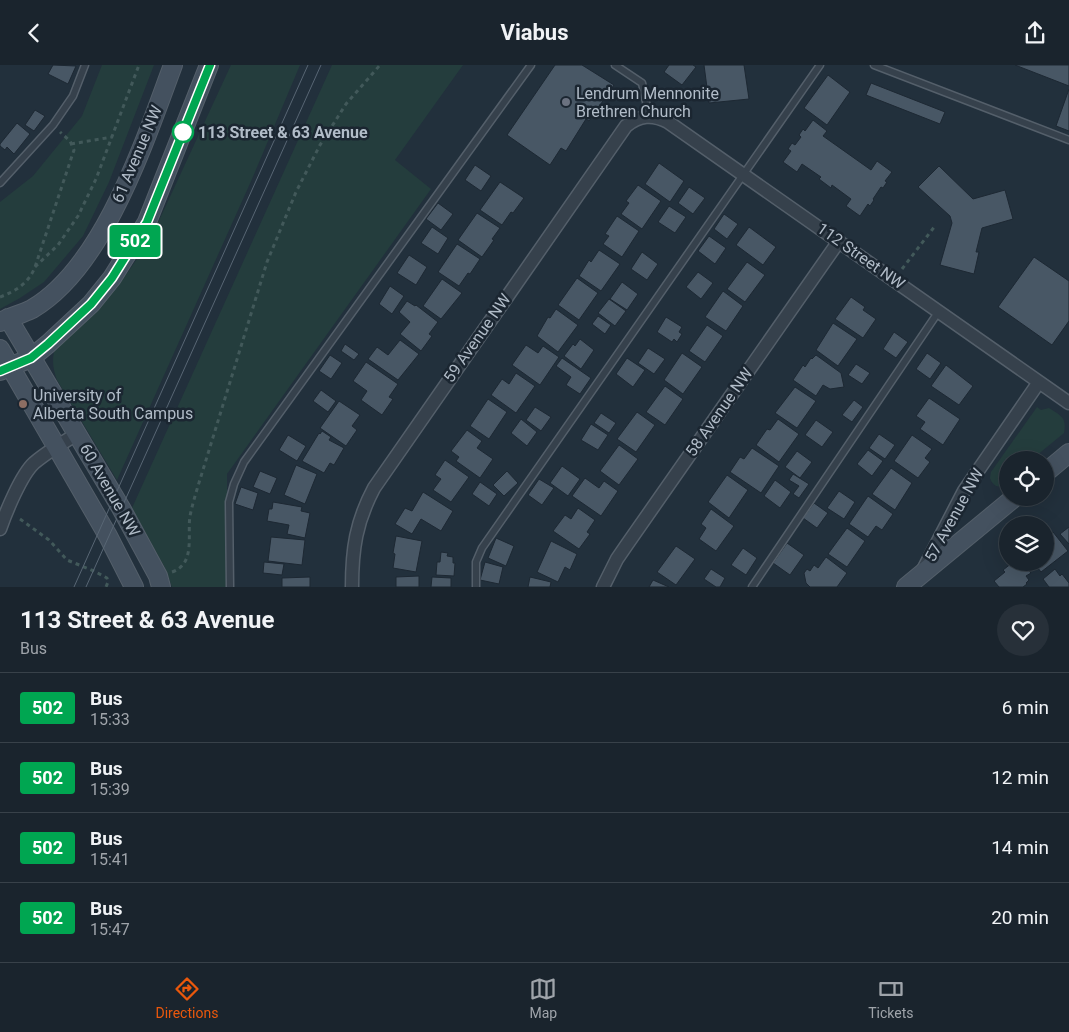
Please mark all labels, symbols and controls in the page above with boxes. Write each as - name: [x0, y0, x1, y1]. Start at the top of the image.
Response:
- icon: back: [20, 19, 48, 47]
- icon: share: [1021, 19, 1049, 47]
- text: Viabus: [501, 20, 568, 45]
- place label: Lendrum Mennonite Brethren Church: [576, 84, 719, 121]
- marker: Lendrum Mennonite Brethren Church: [560, 96, 572, 108]
- street label: 61 Avenue NW: [108, 102, 166, 206]
- marker: 113 Street & 63 Avenue: [172, 121, 194, 143]
- place label: 113 Street & 63 Avenue: [198, 123, 368, 142]
- street label: 112 Street NW: [813, 219, 909, 293]
- line badge: 502: [106, 225, 164, 257]
- text: 502: [120, 230, 150, 251]
- street label: 59 Avenue NW: [439, 290, 515, 386]
- street label: 58 Avenue NW: [681, 364, 757, 460]
- place label: University of Alberta South Campus: [33, 386, 193, 423]
- marker: University of Alberta South Campus: [17, 398, 29, 410]
- street label: 60 Avenue NW: [76, 440, 144, 540]
- map controls: [999, 451, 1054, 571]
- button: locate: [999, 451, 1054, 506]
- street label: 57 Avenue NW: [921, 465, 987, 565]
- button: layers: [999, 516, 1054, 571]
- button: heart: [997, 604, 1049, 656]
- text: 113 Street & 63 Avenue: [20, 606, 274, 634]
- text: Bus: [20, 639, 47, 658]
- text: Bus: [90, 687, 123, 710]
- text: 6 min: [1002, 696, 1049, 719]
- text: 502: [32, 697, 63, 718]
- text: 15:33: [90, 710, 130, 729]
- text: Bus: [90, 757, 123, 780]
- text: 12 min: [991, 766, 1049, 789]
- text: 502: [32, 767, 63, 788]
- text: 15:39: [90, 780, 130, 799]
- text: Bus: [90, 827, 123, 850]
- text: 14 min: [991, 836, 1049, 859]
- text: 502: [32, 837, 63, 858]
- text: 15:41: [90, 850, 130, 869]
- text: Bus: [90, 897, 123, 920]
- text: 20 min: [991, 906, 1049, 929]
- text: 502: [32, 907, 63, 928]
- text: 15:47: [90, 920, 130, 939]
- tab: Directions: [155, 975, 218, 1021]
- tab: Map: [529, 975, 557, 1021]
- tab: Tickets: [868, 975, 914, 1021]

